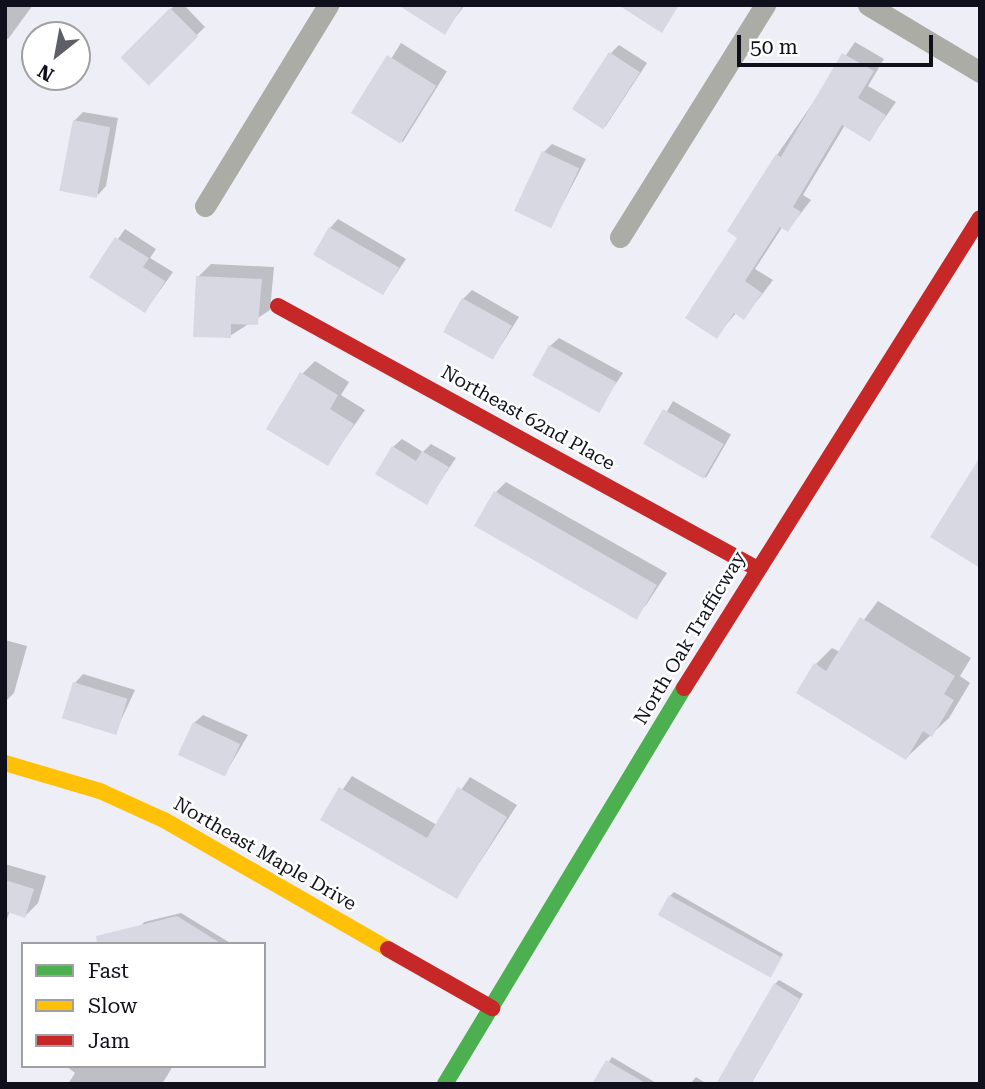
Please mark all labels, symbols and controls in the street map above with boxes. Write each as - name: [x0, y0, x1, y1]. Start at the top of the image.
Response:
- north arrow: [21, 21, 91, 91]
- scale bar: [740, 21, 936, 65]
- text: 50 m: [750, 35, 798, 59]
- text: N: [34, 59, 58, 86]
- street label: Northeast 62nd Place: [437, 361, 619, 475]
- street label: North Oak Trafficway: [629, 547, 751, 729]
- street label: Northeast Maple Drive: [170, 792, 360, 916]
- legend: [21, 942, 266, 1068]
- text: Fast: [88, 959, 129, 983]
- text: Slow: [88, 994, 137, 1018]
- text: Jam: [88, 1029, 130, 1053]

